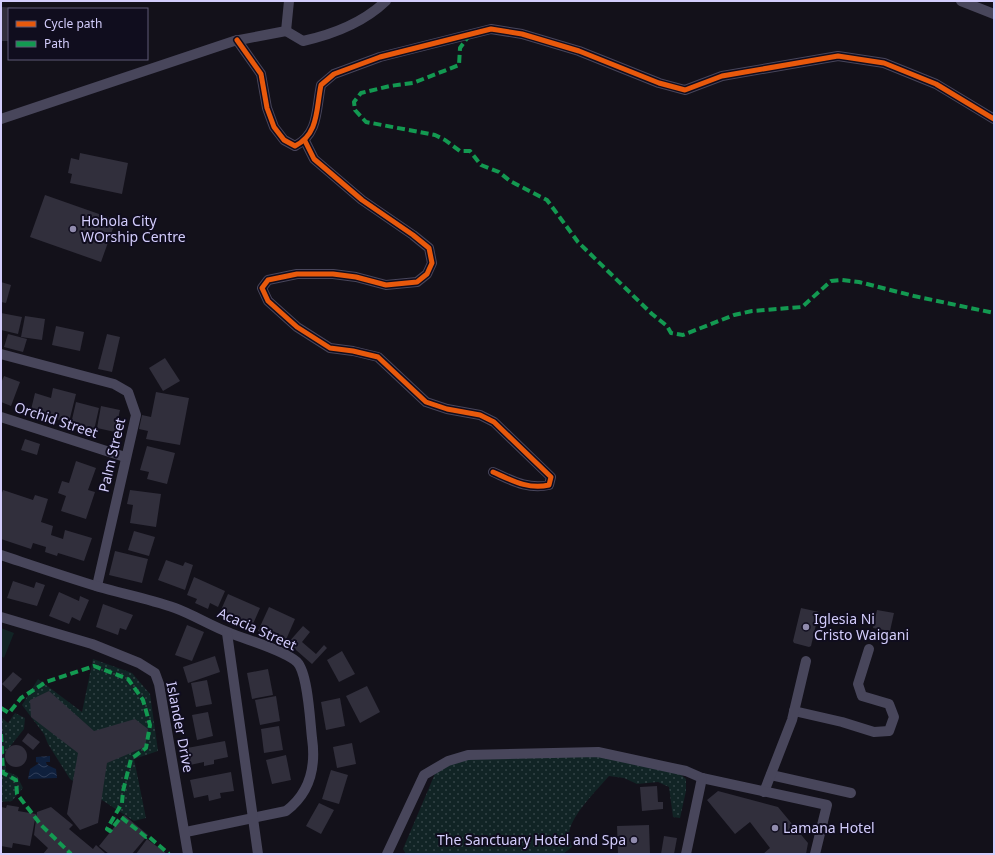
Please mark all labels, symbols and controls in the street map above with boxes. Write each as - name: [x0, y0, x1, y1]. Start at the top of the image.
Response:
- legend: [8, 8, 148, 60]
- text: Cycle path: [44, 15, 102, 32]
- text: Path: [44, 35, 70, 52]
- place label: Hohola City WOrship Centre: [81, 211, 186, 246]
- marker: Hohola City WOrship Centre: [68, 224, 78, 234]
- street label: Orchid Street: [12, 397, 100, 442]
- street label: Palm Street: [94, 416, 129, 494]
- street label: Acacia Street: [215, 603, 300, 654]
- place label: Iglesia Ni Cristo Waigani: [814, 609, 909, 644]
- marker: Iglesia Ni Cristo Waigani: [801, 622, 811, 632]
- street label: Islander Drive: [162, 680, 199, 774]
- place label: Lamana Hotel: [783, 818, 875, 837]
- marker: Lamana Hotel: [770, 823, 780, 833]
- place label: The Sanctuary Hotel and Spa: [437, 830, 626, 849]
- marker: The Sanctuary Hotel and Spa: [629, 835, 639, 845]

